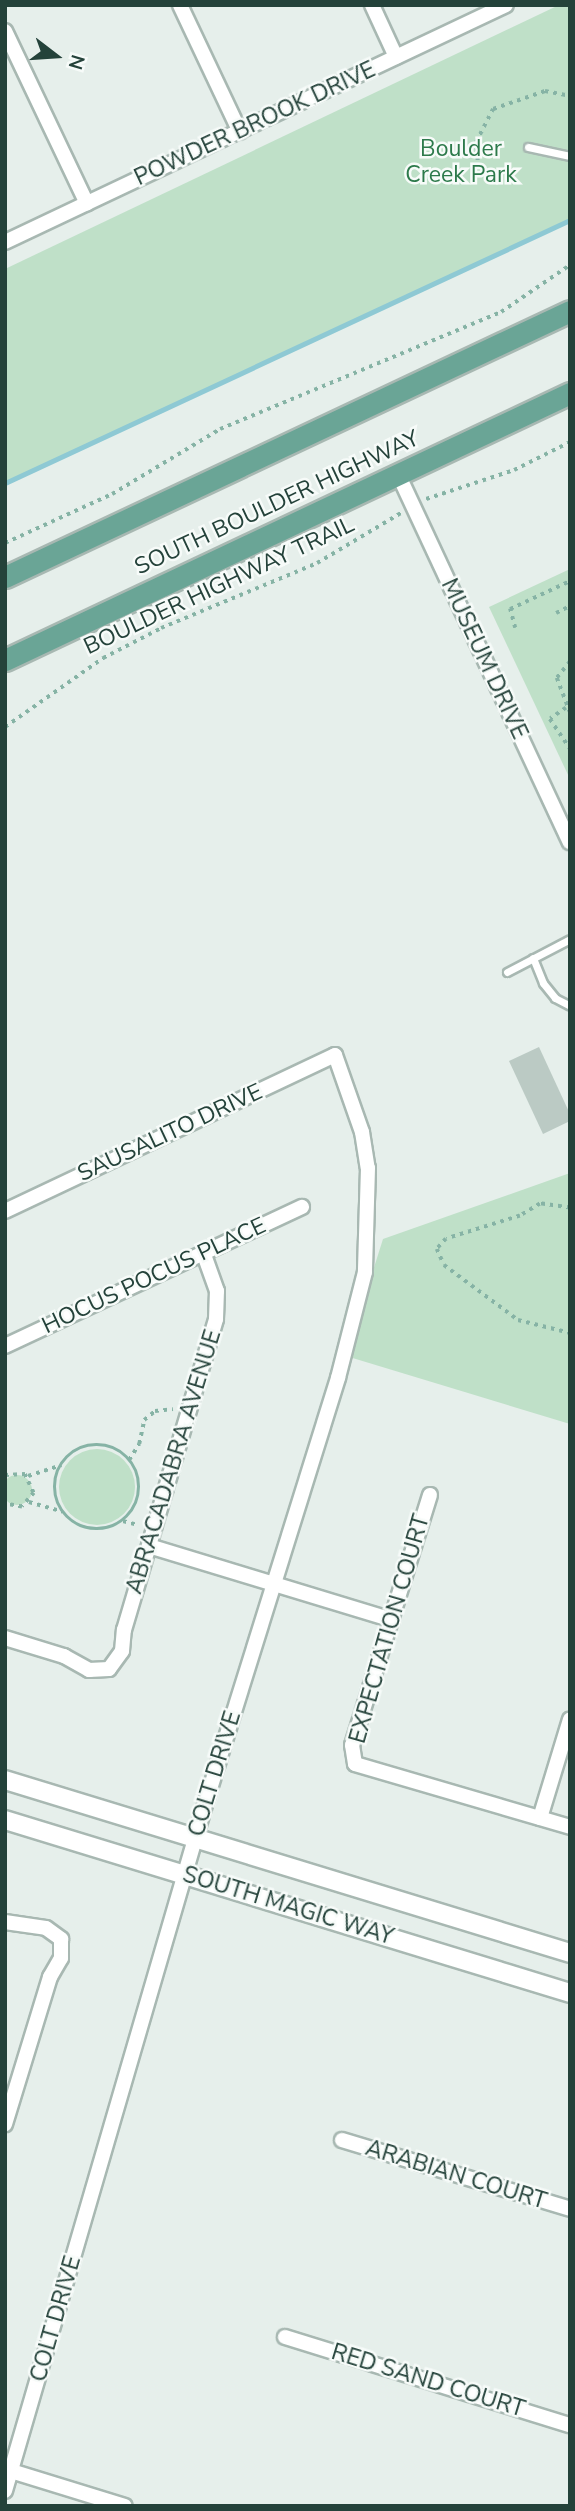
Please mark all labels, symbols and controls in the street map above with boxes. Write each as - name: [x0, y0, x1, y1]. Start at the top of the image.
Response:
- north arrow: [21, 21, 91, 91]
- text: N: [62, 52, 91, 73]
- street label: POWDER BROOK DRIVE: [130, 56, 380, 192]
- park label: Boulder Creek Park: [405, 135, 517, 189]
- street label: SOUTH BOULDER HIGHWAY: [130, 425, 424, 581]
- street label: BOULDER HIGHWAY TRAIL: [80, 511, 358, 661]
- street label: MUSEUM DRIVE: [435, 574, 533, 744]
- street label: SAUSALITO DRIVE: [73, 1078, 267, 1188]
- street label: HOCUS POCUS PLACE: [38, 1212, 270, 1340]
- street label: ABRACADABRA AVENUE: [121, 1327, 227, 1597]
- street label: EXPECTATION COURT: [344, 1511, 436, 1747]
- street label: COLT DRIVE: [183, 1708, 247, 1840]
- street label: SOUTH MAGIC WAY: [179, 1861, 397, 1951]
- street label: ARABIAN COURT: [362, 2134, 550, 2216]
- street label: COLT DRIVE: [25, 2253, 87, 2385]
- street label: RED SAND COURT: [328, 2338, 528, 2424]

